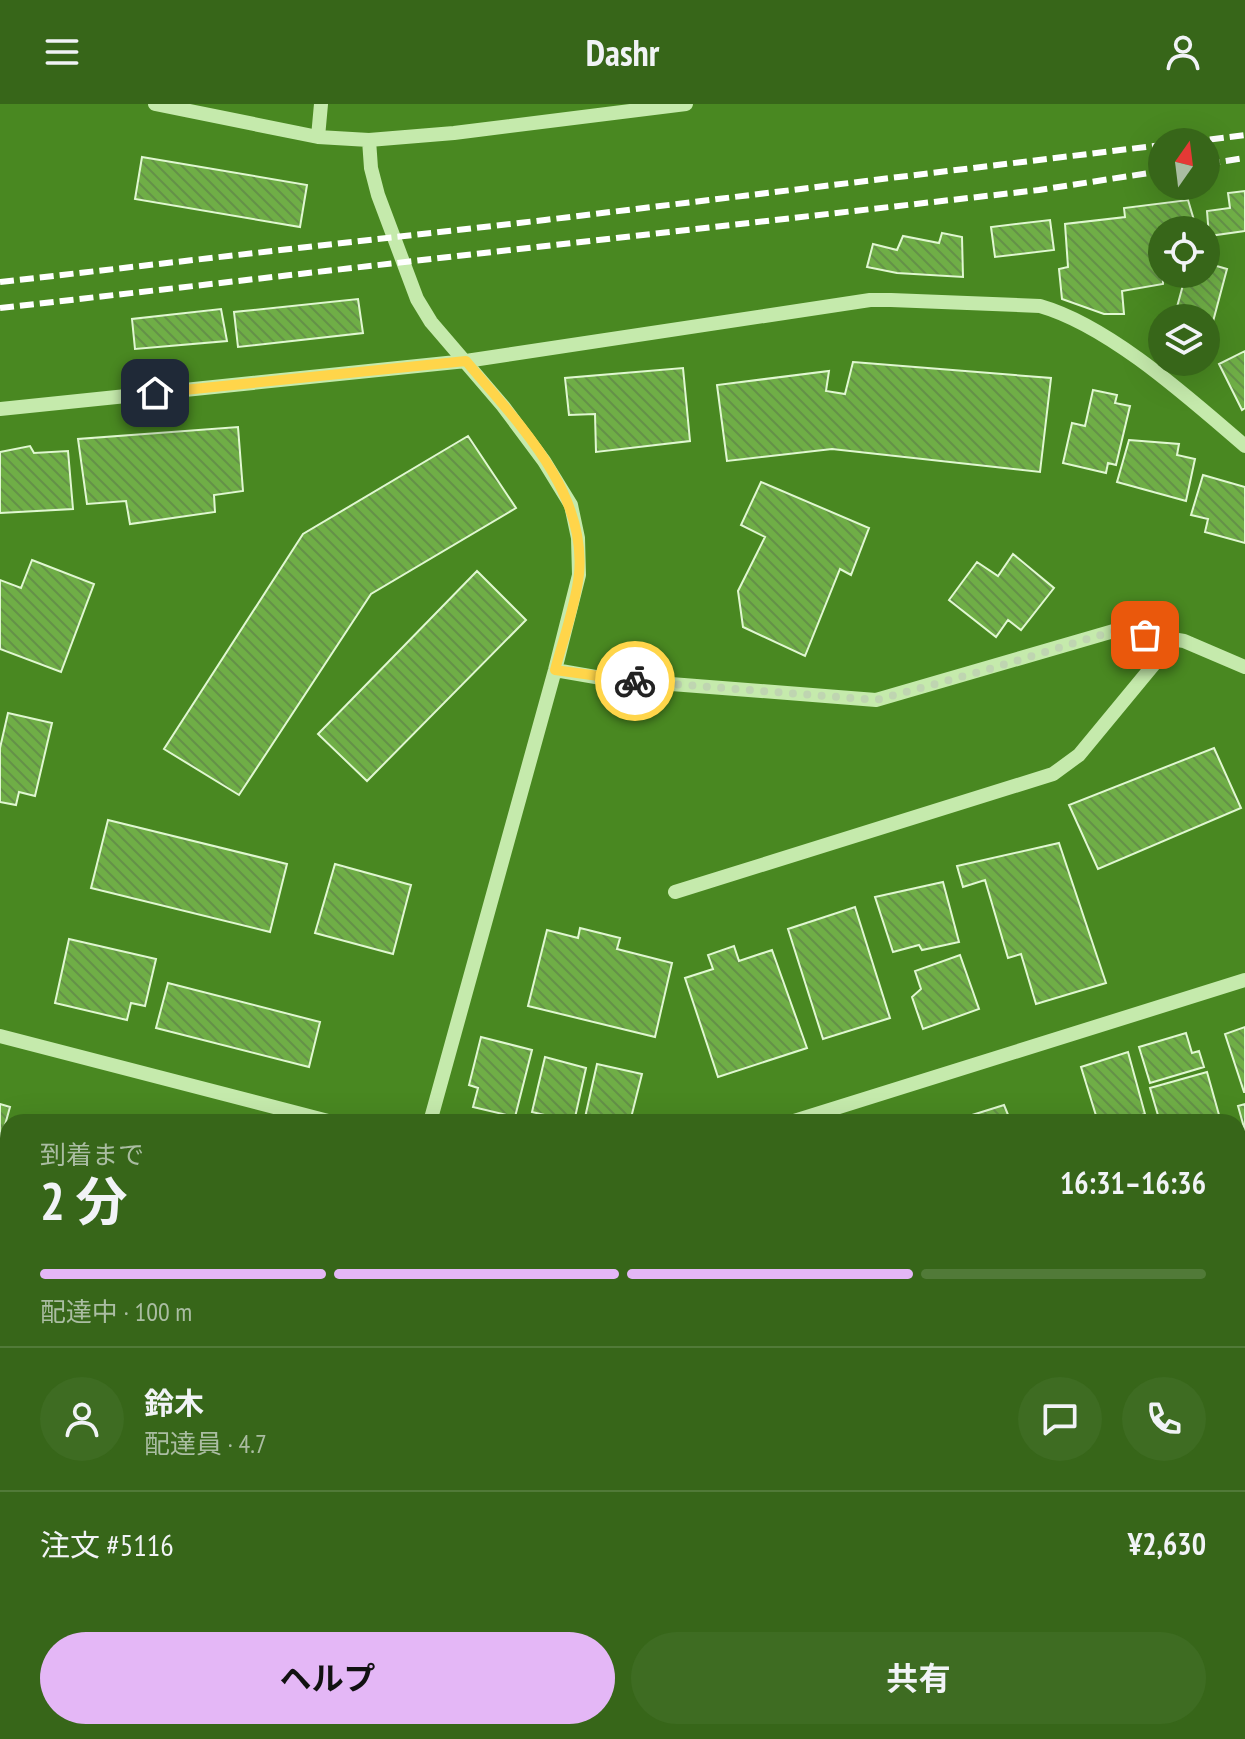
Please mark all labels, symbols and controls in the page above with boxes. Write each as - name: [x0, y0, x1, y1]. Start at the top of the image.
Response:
- text: Dashr: [586, 29, 659, 76]
- icon: menu: [40, 30, 84, 74]
- icon: person: [1161, 30, 1205, 74]
- north arrow: [1148, 128, 1220, 200]
- map controls: [1148, 128, 1220, 376]
- button: locate: [1148, 216, 1220, 288]
- button: layers: [1148, 304, 1220, 376]
- pin: [121, 359, 189, 427]
- icon: home: [133, 371, 177, 415]
- pin: [1111, 601, 1179, 669]
- icon: bag: [1123, 613, 1167, 657]
- courier: [595, 641, 675, 721]
- icon: bike: [613, 659, 657, 703]
- text: 到着まで: [40, 1138, 144, 1171]
- text: 16:31–16:36: [1060, 1163, 1206, 1202]
- text: 2 分: [40, 1167, 128, 1234]
- text: 配達中 · 100 m: [40, 1295, 192, 1328]
- button: person: [40, 1377, 124, 1461]
- button: chat: [1018, 1377, 1102, 1461]
- button: phone: [1122, 1377, 1206, 1461]
- text: 鈴木: [144, 1383, 204, 1422]
- text: 配達員 · 4.7: [144, 1427, 267, 1460]
- text: ¥2,630: [1128, 1524, 1206, 1563]
- text: 注文 #5116: [40, 1525, 174, 1564]
- button: ヘルプ: [40, 1632, 615, 1724]
- button: 共有: [631, 1632, 1206, 1724]

